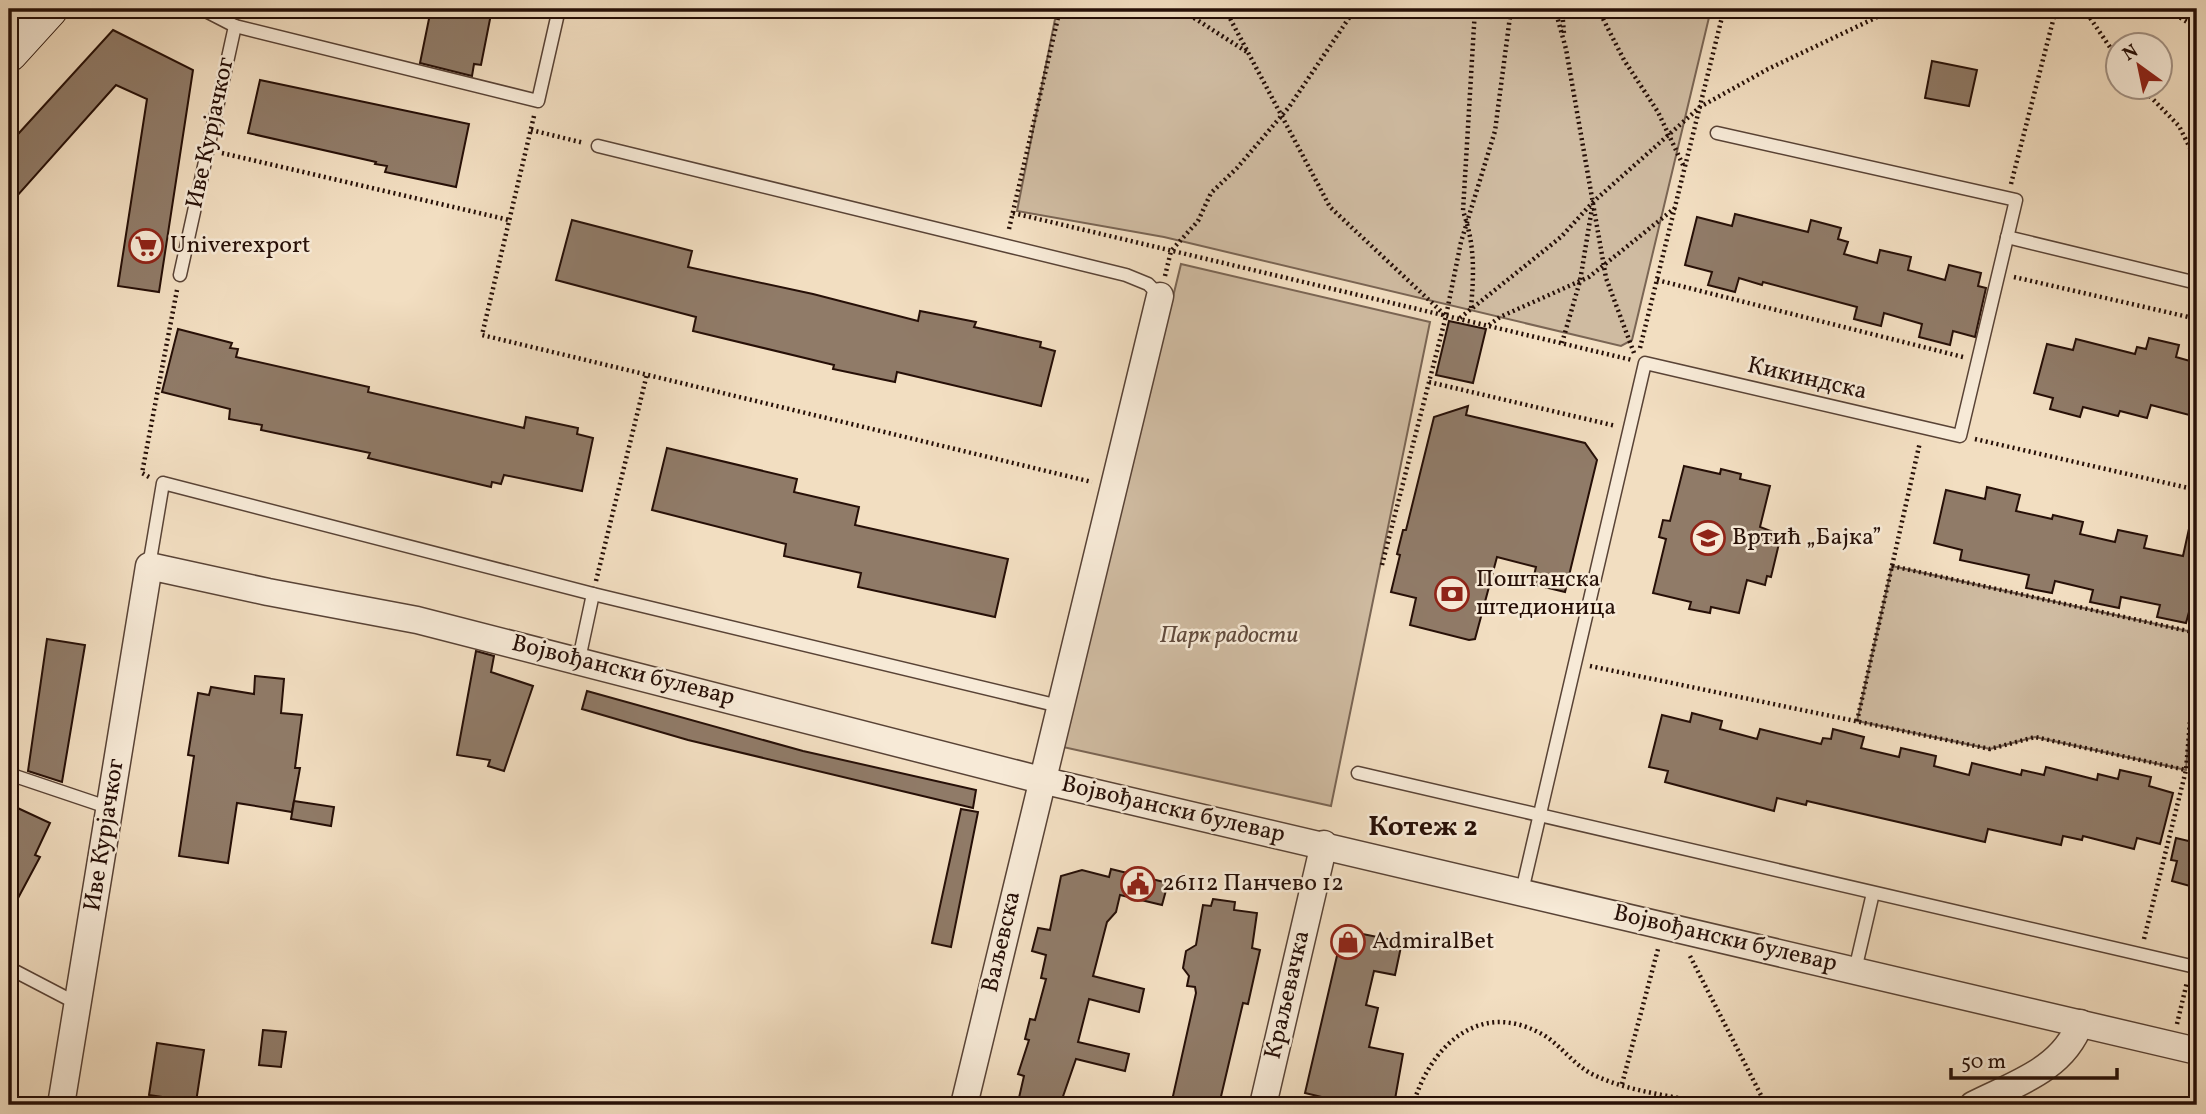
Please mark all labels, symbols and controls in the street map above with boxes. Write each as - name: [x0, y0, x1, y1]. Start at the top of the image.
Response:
- north arrow: [2104, 32, 2174, 102]
- text: N: [2118, 39, 2144, 68]
- street label: Иве Курјачког: [178, 54, 244, 212]
- supermarket icon: Univerexport: [127, 227, 165, 265]
- place label: Univerexport: [170, 229, 311, 263]
- street label: Кикиндска: [1744, 349, 1870, 409]
- school or university icon: Вртић „Бајка”: [1689, 519, 1727, 557]
- place label: Вртић „Бајка”: [1732, 521, 1881, 555]
- place label: Поштанска штедионица: [1476, 563, 1616, 625]
- bank icon: Поштанска штедионица: [1433, 575, 1471, 613]
- park label: Парк радости: [1160, 619, 1298, 653]
- street label: Војвођански булевар: [508, 627, 738, 715]
- street label: Иве Курјачког: [76, 756, 134, 914]
- street label: Војвођански булевар: [1058, 768, 1288, 852]
- district label: Котеж 2: [1368, 808, 1478, 847]
- public building icon: 26112 Панчево 12: [1119, 865, 1157, 903]
- place label: 26112 Панчево 12: [1162, 867, 1344, 901]
- street label: Ваљевска: [974, 888, 1030, 996]
- street label: Војвођански булевар: [1610, 897, 1840, 981]
- shop icon: AdmiralBet: [1329, 923, 1367, 961]
- place label: AdmiralBet: [1372, 925, 1494, 959]
- street label: Краљевачка: [1257, 927, 1319, 1063]
- scale bar: [1951, 1037, 2117, 1081]
- text: 50 m: [1961, 1048, 2006, 1077]

